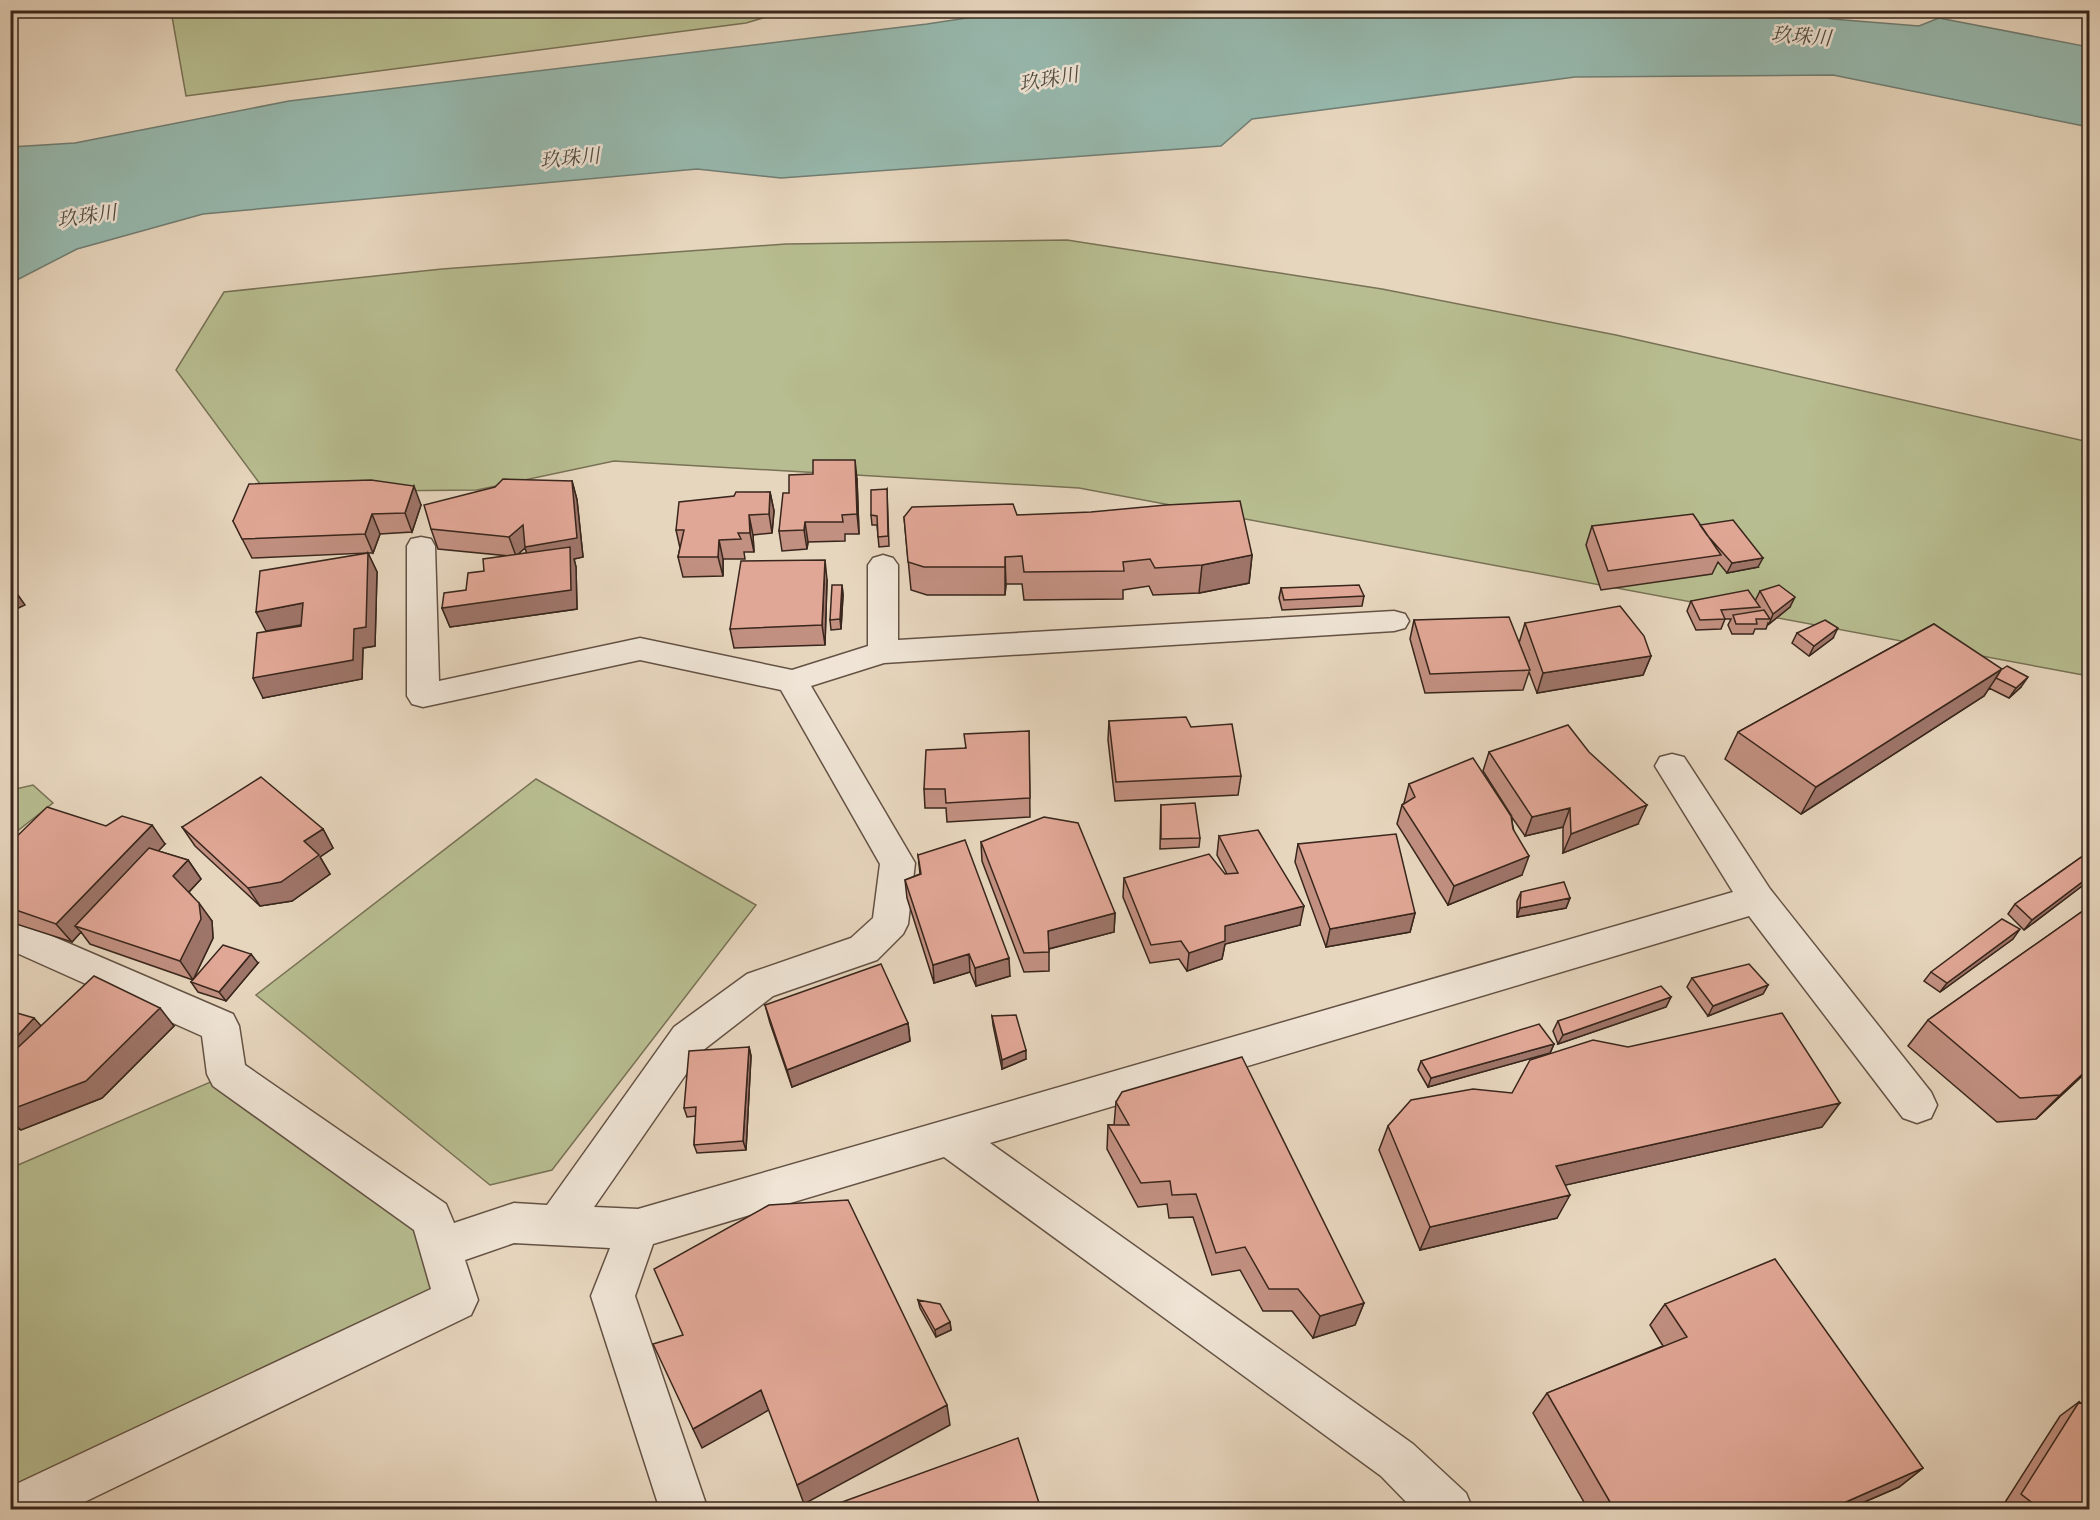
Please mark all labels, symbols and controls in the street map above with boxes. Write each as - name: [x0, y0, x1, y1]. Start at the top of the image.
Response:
- water label: 玖珠川: [1770, 22, 1834, 54]
- water label: 玖珠川: [1017, 62, 1083, 100]
- water label: 玖珠川: [539, 143, 603, 177]
- water label: 玖珠川: [55, 200, 121, 236]

